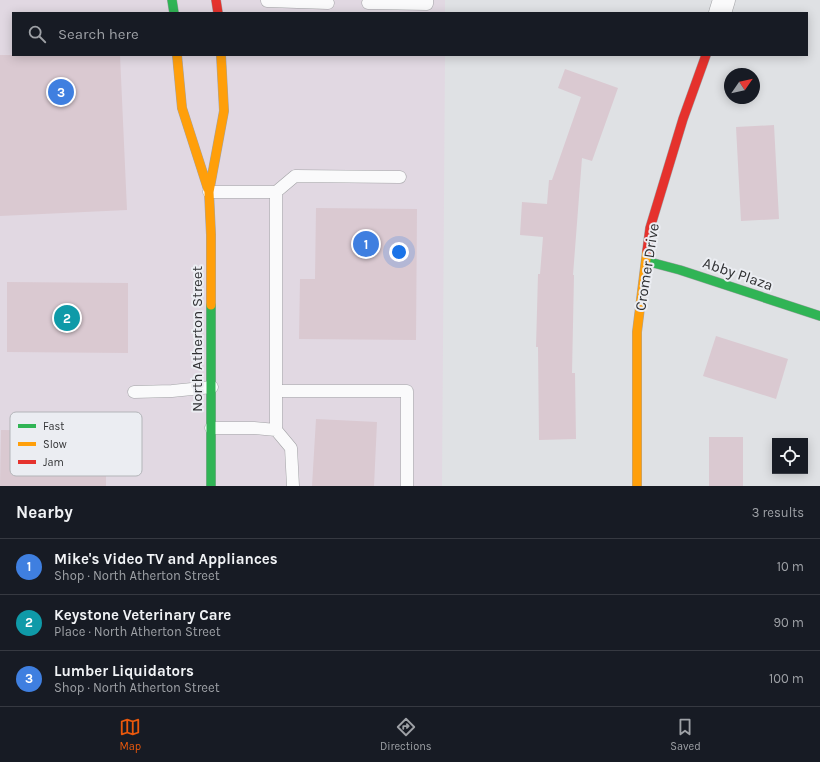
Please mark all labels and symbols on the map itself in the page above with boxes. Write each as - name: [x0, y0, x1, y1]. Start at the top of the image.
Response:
- north arrow: [724, 68, 760, 104]
- pin: 3: [48, 77, 74, 107]
- street label: Cromer Drive: [631, 222, 663, 312]
- pin: 1: [353, 229, 379, 259]
- your location: [389, 242, 409, 262]
- street label: Abby Plaza: [701, 254, 775, 294]
- street label: North Atherton Street: [188, 266, 206, 412]
- pin: 2: [54, 303, 80, 333]
- legend: [10, 412, 142, 476]
- text: Fast: [43, 420, 64, 433]
- text: Slow: [43, 438, 67, 451]
- text: Jam: [43, 456, 64, 469]

